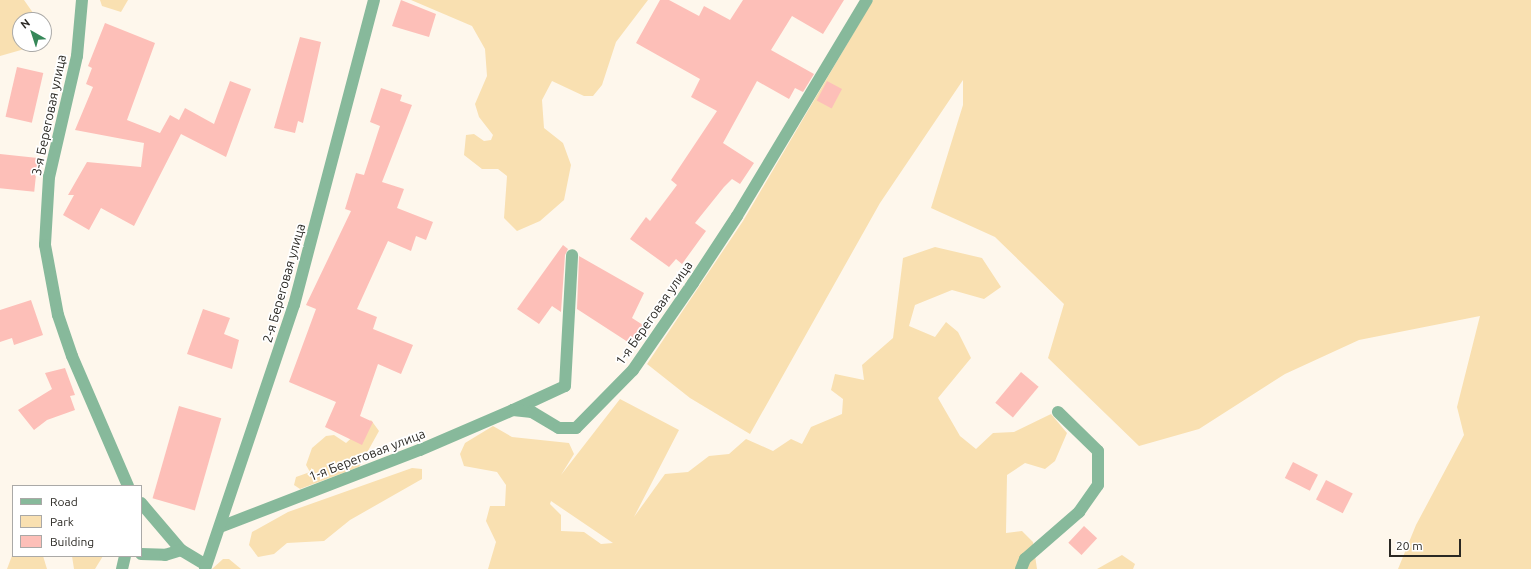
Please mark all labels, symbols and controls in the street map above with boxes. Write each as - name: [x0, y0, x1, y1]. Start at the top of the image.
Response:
- north arrow: [12, 12, 52, 52]
- text: N: [18, 16, 32, 31]
- street label: 3-я Береговая улица: [29, 53, 69, 177]
- street label: 2-я Береговая улица: [260, 222, 308, 344]
- street label: 1-я Береговая улица: [612, 258, 696, 368]
- street label: 1-я Береговая улица: [307, 426, 427, 484]
- legend: [12, 485, 142, 557]
- text: Road: [50, 495, 78, 508]
- text: Park: [50, 515, 74, 528]
- scale bar: [1391, 531, 1463, 557]
- text: Building: [50, 535, 94, 548]
- text: 20 m: [1396, 539, 1423, 552]

